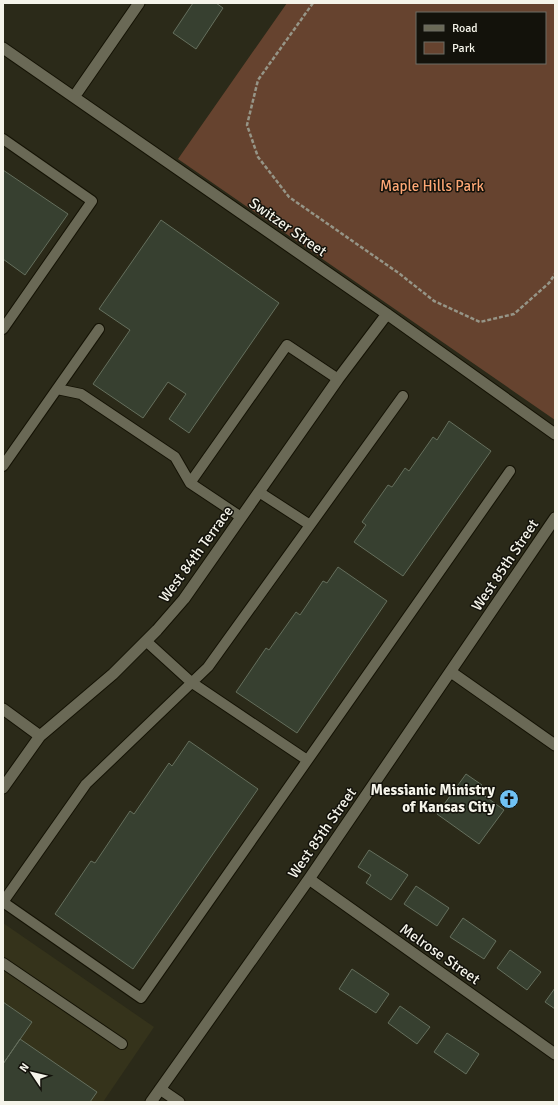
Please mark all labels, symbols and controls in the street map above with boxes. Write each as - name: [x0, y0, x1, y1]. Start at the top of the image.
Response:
- legend: [416, 12, 546, 64]
- text: Road: [452, 21, 478, 36]
- text: Park: [452, 41, 475, 56]
- park label: Maple Hills Park: [380, 177, 485, 195]
- street label: Switzer Street: [246, 194, 330, 260]
- street label: West 84th Terrace: [155, 502, 237, 606]
- street label: West 85th Street: [468, 516, 542, 614]
- place label: Messianic Ministry of Kansas City: [371, 781, 496, 816]
- street label: West 85th Street: [284, 784, 360, 882]
- church icon: Messianic Ministry of Kansas City: [498, 788, 520, 810]
- street label: Melrose Street: [397, 920, 483, 988]
- north arrow: [12, 1053, 52, 1093]
- text: N: [17, 1061, 32, 1074]

